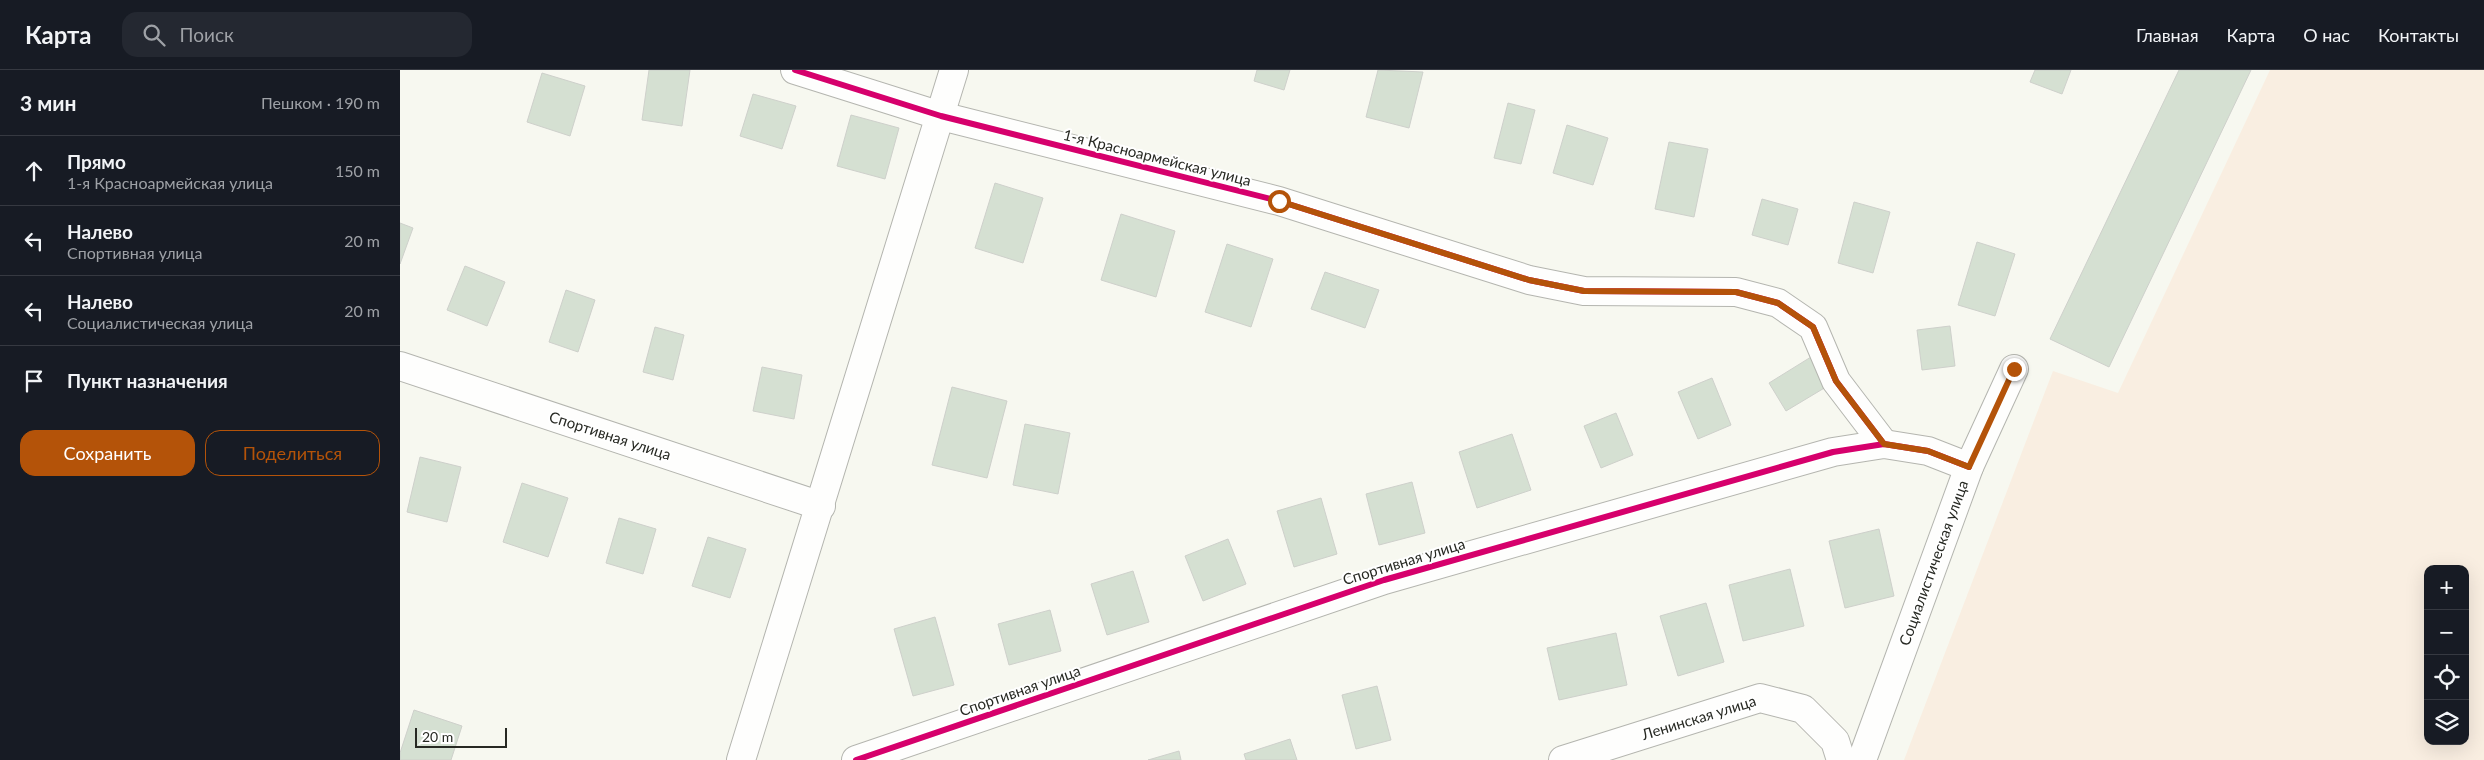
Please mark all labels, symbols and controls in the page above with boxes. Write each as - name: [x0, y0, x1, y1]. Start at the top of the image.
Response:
- search box: [122, 12, 472, 57]
- text: Карта: [25, 20, 92, 49]
- icon: search: [140, 21, 168, 49]
- text: Поиск: [180, 23, 234, 46]
- text: Главная: [2136, 24, 2199, 46]
- text: Карта: [2227, 24, 2275, 46]
- text: О нас: [2303, 24, 2350, 46]
- text: Контакты: [2378, 24, 2459, 46]
- text: 3 мин: [20, 90, 77, 115]
- text: Пешком · 190 m: [261, 93, 380, 112]
- street label: 1-я Красноармейская улица: [1061, 125, 1253, 189]
- text: Прямо: [67, 150, 126, 173]
- icon: ahead: [20, 157, 48, 185]
- text: 150 m: [335, 161, 380, 180]
- text: 1-я Красноармейская улица: [67, 173, 273, 192]
- route start: [1268, 190, 1291, 213]
- text: Налево: [67, 220, 133, 243]
- icon: left: [20, 227, 48, 255]
- text: 20 m: [344, 231, 380, 250]
- text: Спортивная улица: [67, 243, 202, 262]
- text: Налево: [67, 290, 133, 313]
- icon: left: [20, 297, 48, 325]
- text: 20 m: [344, 301, 380, 320]
- text: Социалистическая улица: [67, 313, 253, 332]
- route end: [2003, 358, 2026, 381]
- icon: arrive: [20, 367, 48, 395]
- text: Пункт назначения: [67, 369, 228, 392]
- street label: Спортивная улица: [547, 407, 673, 463]
- button: Сохранить: [20, 430, 195, 476]
- button: Поделиться: [205, 430, 380, 476]
- street label: Социалистическая улица: [1895, 478, 1971, 648]
- street label: Спортивная улица: [1340, 534, 1467, 588]
- map controls: [2424, 565, 2469, 745]
- button: +: [2424, 565, 2469, 610]
- button: −: [2424, 610, 2469, 655]
- button: locate: [2424, 655, 2469, 700]
- street label: Спортивная улица: [957, 661, 1083, 719]
- street label: Ленинская улица: [1638, 691, 1758, 743]
- button: layers: [2424, 700, 2469, 745]
- scale bar: [415, 725, 508, 748]
- text: 20 m: [422, 728, 453, 745]

